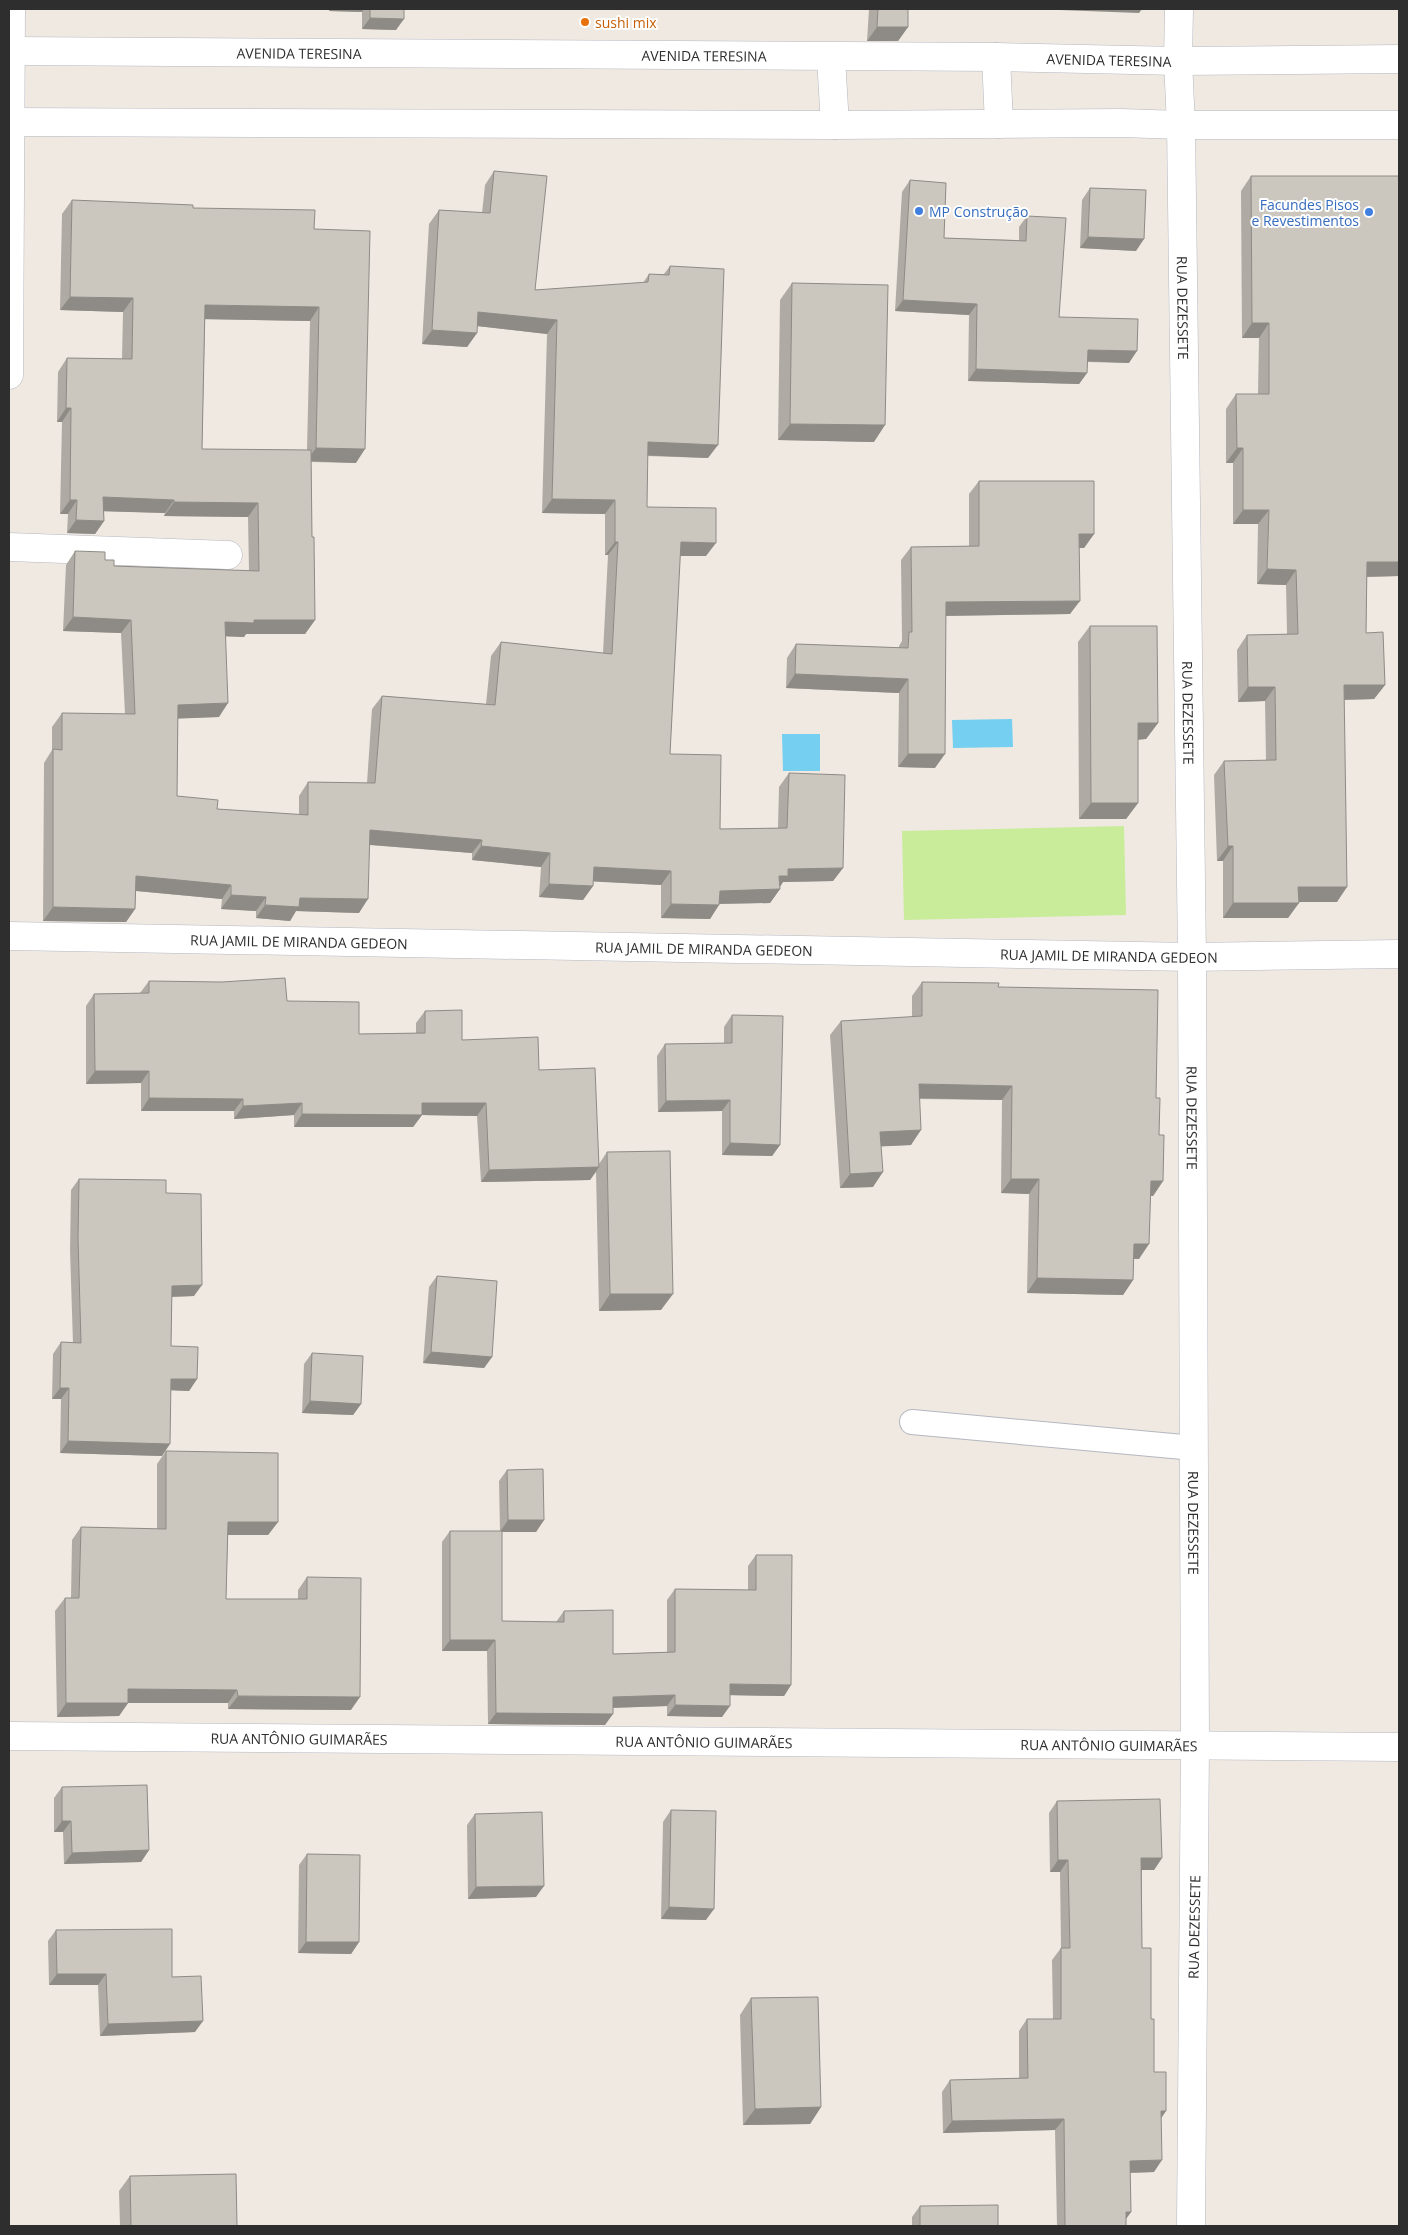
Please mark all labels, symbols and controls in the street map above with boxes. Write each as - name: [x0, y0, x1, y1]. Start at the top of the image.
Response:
- place label: sushi mix: [595, 13, 657, 32]
- marker: sushi mix: [579, 16, 591, 28]
- street label: AVENIDA TERESINA: [236, 43, 362, 63]
- street label: AVENIDA TERESINA: [641, 45, 767, 65]
- street label: AVENIDA TERESINA: [1046, 49, 1172, 70]
- place label: Facundes Pisos e Revestimentos: [1251, 195, 1359, 230]
- place label: MP Construção: [929, 202, 1028, 221]
- marker: MP Construção: [913, 205, 925, 217]
- marker: Facundes Pisos e Revestimentos: [1363, 206, 1375, 218]
- street label: RUA DEZESSETE: [1173, 256, 1194, 360]
- street label: RUA DEZESSETE: [1179, 661, 1199, 765]
- street label: RUA JAMIL DE MIRANDA GEDEON: [190, 930, 408, 953]
- street label: RUA JAMIL DE MIRANDA GEDEON: [595, 937, 813, 960]
- street label: RUA JAMIL DE MIRANDA GEDEON: [1000, 944, 1218, 967]
- street label: RUA DEZESSETE: [1183, 1066, 1202, 1170]
- street label: RUA DEZESSETE: [1184, 1471, 1204, 1575]
- street label: RUA ANTÔNIO GUIMARÃES: [210, 1728, 388, 1748]
- street label: RUA ANTÔNIO GUIMARÃES: [615, 1731, 793, 1752]
- street label: RUA ANTÔNIO GUIMARÃES: [1020, 1735, 1198, 1755]
- street label: RUA DEZESSETE: [1184, 1875, 1204, 1979]

